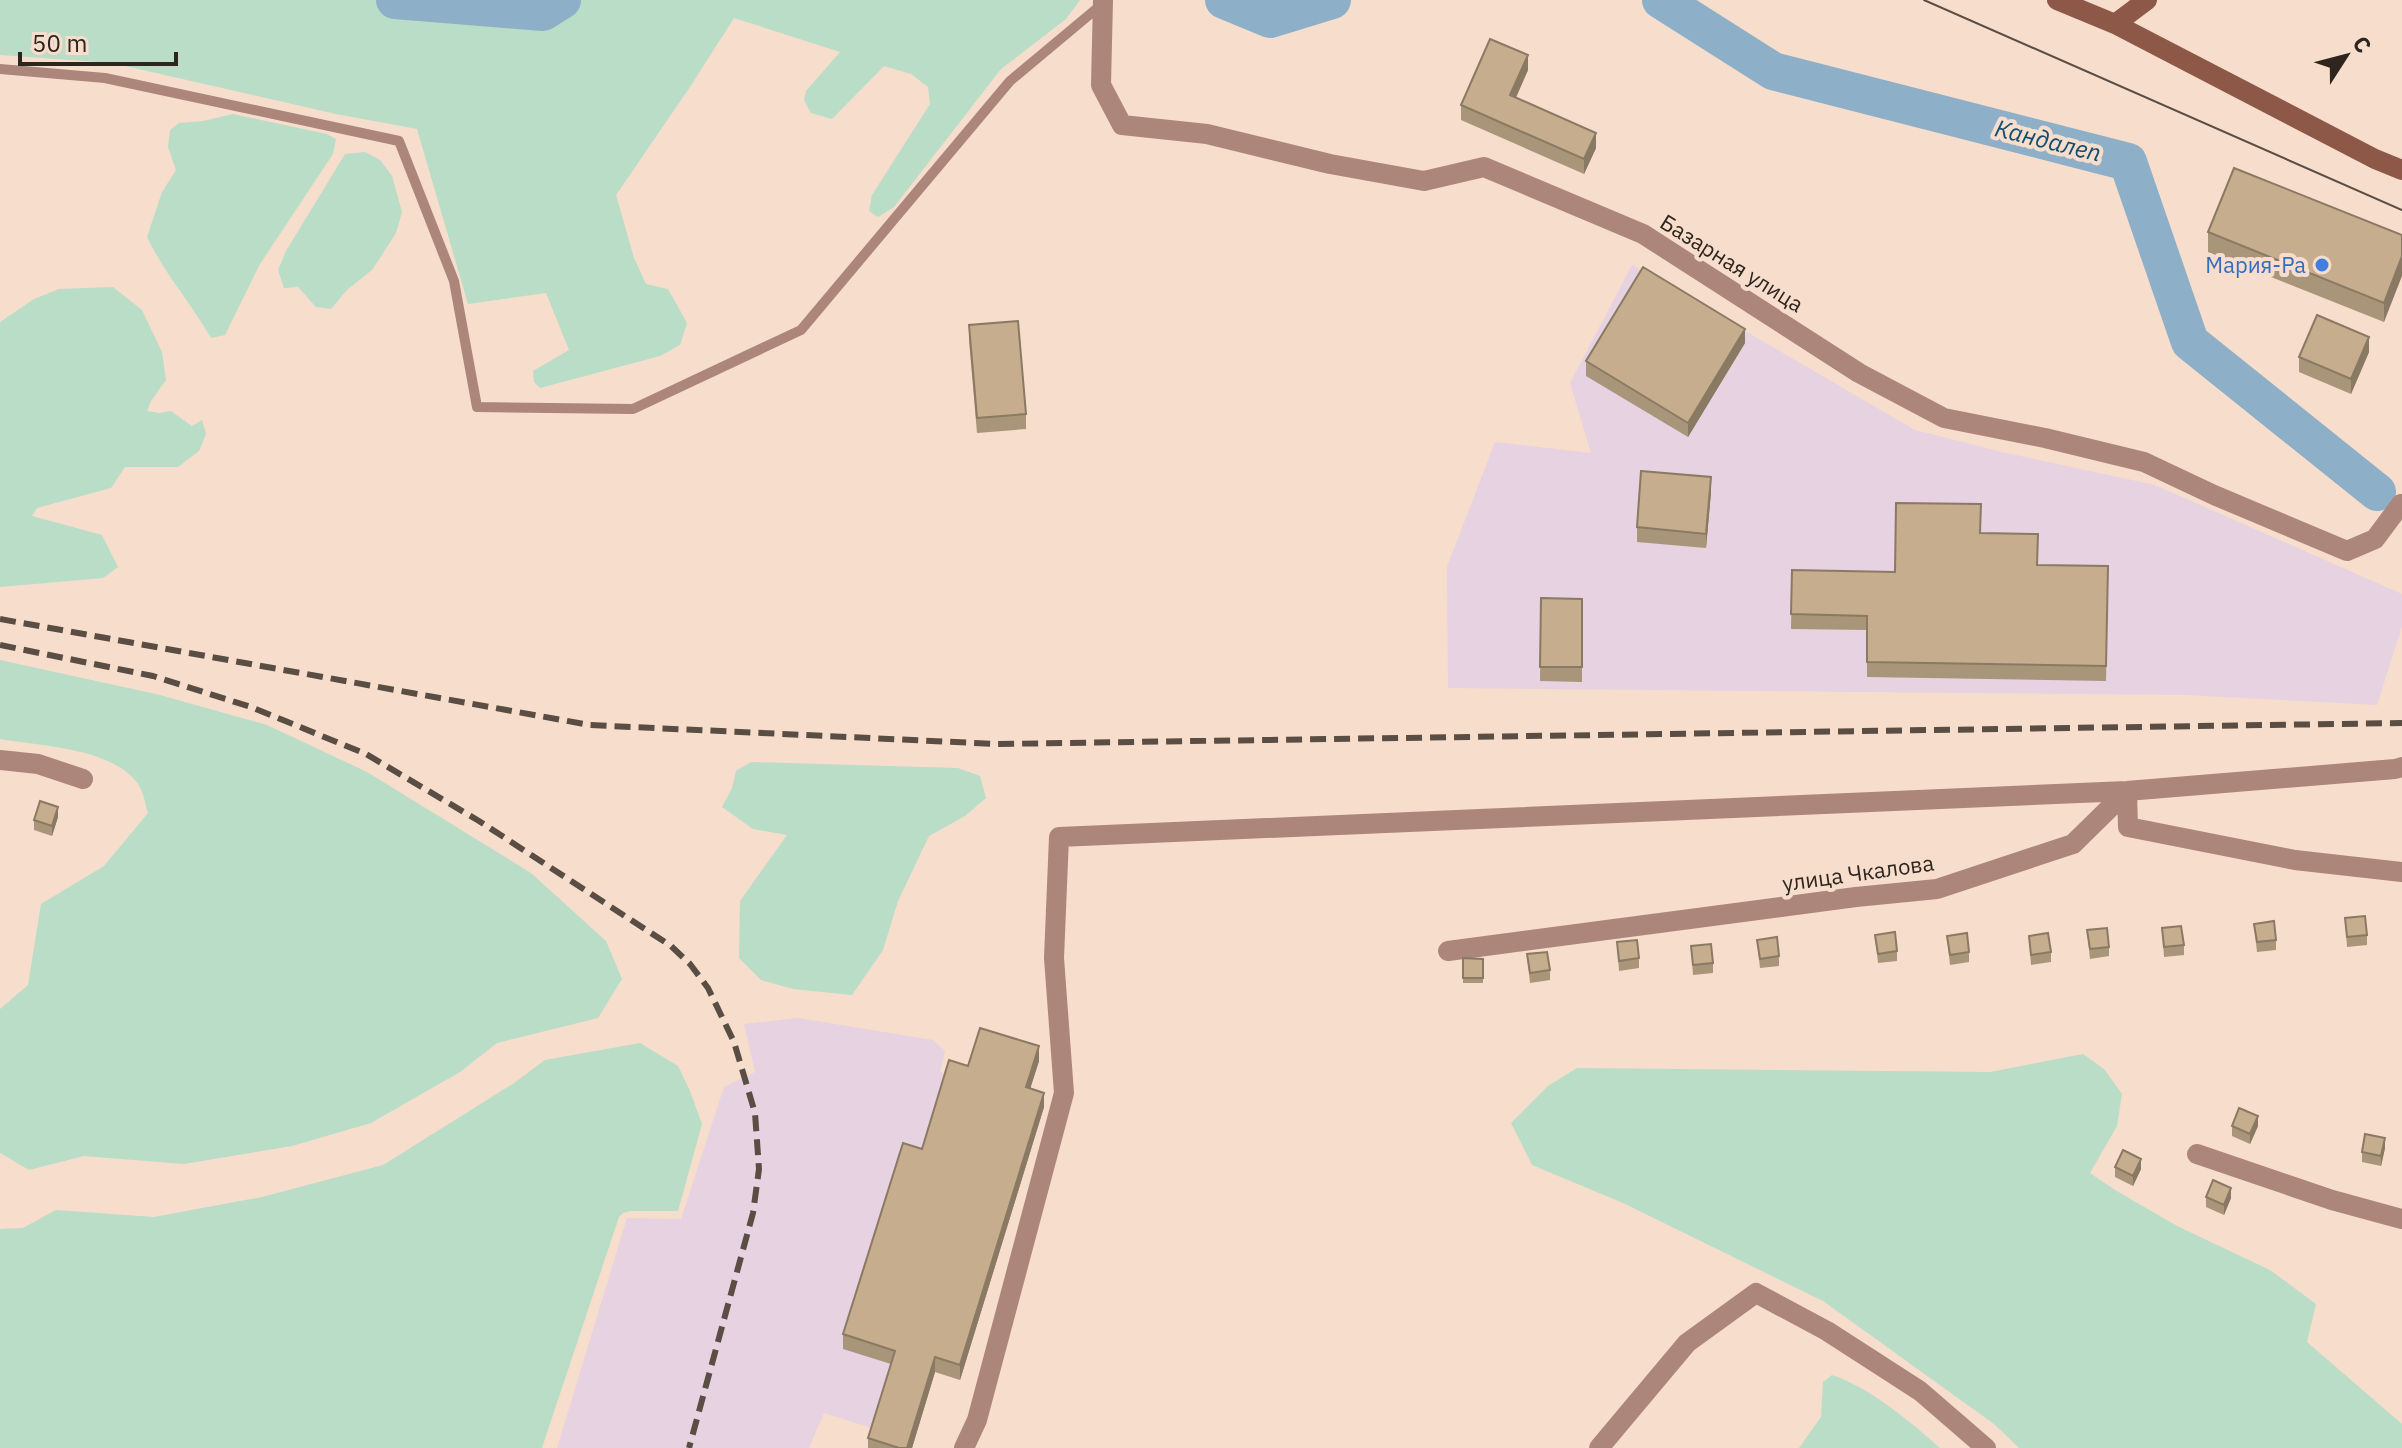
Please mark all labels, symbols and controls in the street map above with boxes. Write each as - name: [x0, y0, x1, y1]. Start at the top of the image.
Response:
- scale bar: [20, 16, 176, 66]
- north arrow: [2306, 16, 2386, 96]
- text: 50 m: [32, 27, 87, 59]
- text: С: [2347, 30, 2379, 58]
- water label: Кандалеп: [1992, 111, 2105, 169]
- street label: Базарная улица: [1655, 207, 1810, 318]
- place label: Мария-Ра: [2205, 250, 2306, 279]
- marker: Мария-Ра: [2313, 256, 2331, 274]
- street label: улица Чкалова: [1780, 847, 1936, 897]

